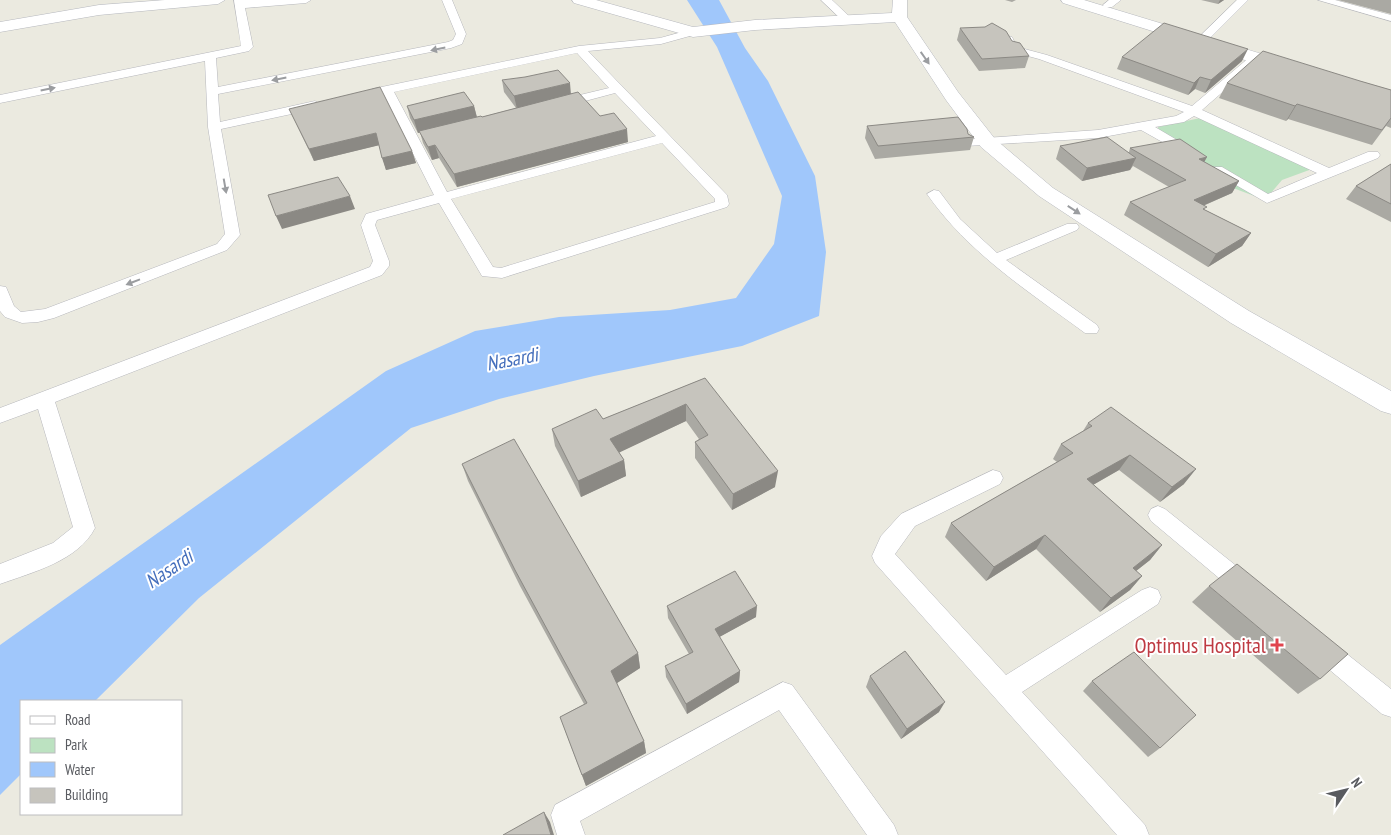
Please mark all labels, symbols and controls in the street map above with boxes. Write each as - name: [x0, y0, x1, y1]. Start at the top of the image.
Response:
- one-way arrow: [431, 45, 446, 53]
- one-way arrow: [920, 52, 930, 65]
- one-way arrow: [270, 76, 286, 84]
- one-way arrow: [40, 85, 55, 93]
- one-way arrow: [221, 178, 229, 194]
- one-way arrow: [1068, 205, 1081, 215]
- one-way arrow: [126, 278, 140, 286]
- water label: Nasardi: [484, 341, 543, 377]
- water label: Nasardi: [140, 542, 200, 594]
- place label: Optimus Hospital: [1135, 631, 1267, 659]
- marker: Optimus Hospital: [1270, 638, 1284, 652]
- legend: [20, 700, 182, 815]
- text: Road: [65, 710, 91, 729]
- text: Park: [65, 735, 87, 754]
- text: Water: [65, 760, 96, 779]
- north arrow: [1321, 765, 1371, 815]
- text: N: [1347, 774, 1366, 791]
- text: Building: [65, 785, 108, 804]

